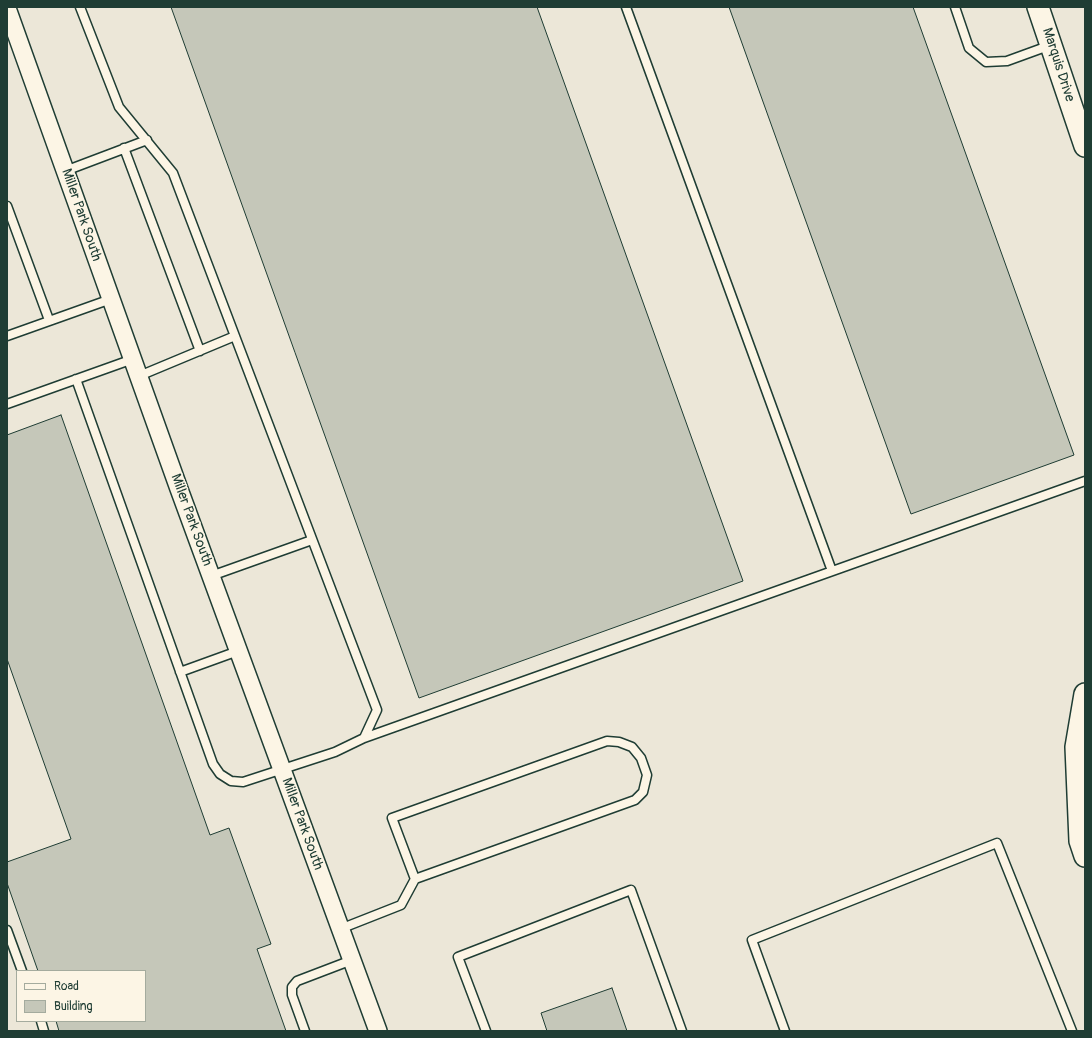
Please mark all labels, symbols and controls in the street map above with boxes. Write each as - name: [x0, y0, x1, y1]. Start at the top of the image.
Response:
- street label: Marquis Drive: [1038, 26, 1078, 104]
- street label: Miller Park South: [57, 167, 105, 263]
- street label: Miller Park South: [167, 472, 215, 568]
- street label: Miller Park South: [278, 776, 326, 872]
- legend: [16, 970, 146, 1022]
- text: Road: [54, 979, 79, 994]
- text: Building: [54, 999, 93, 1014]

